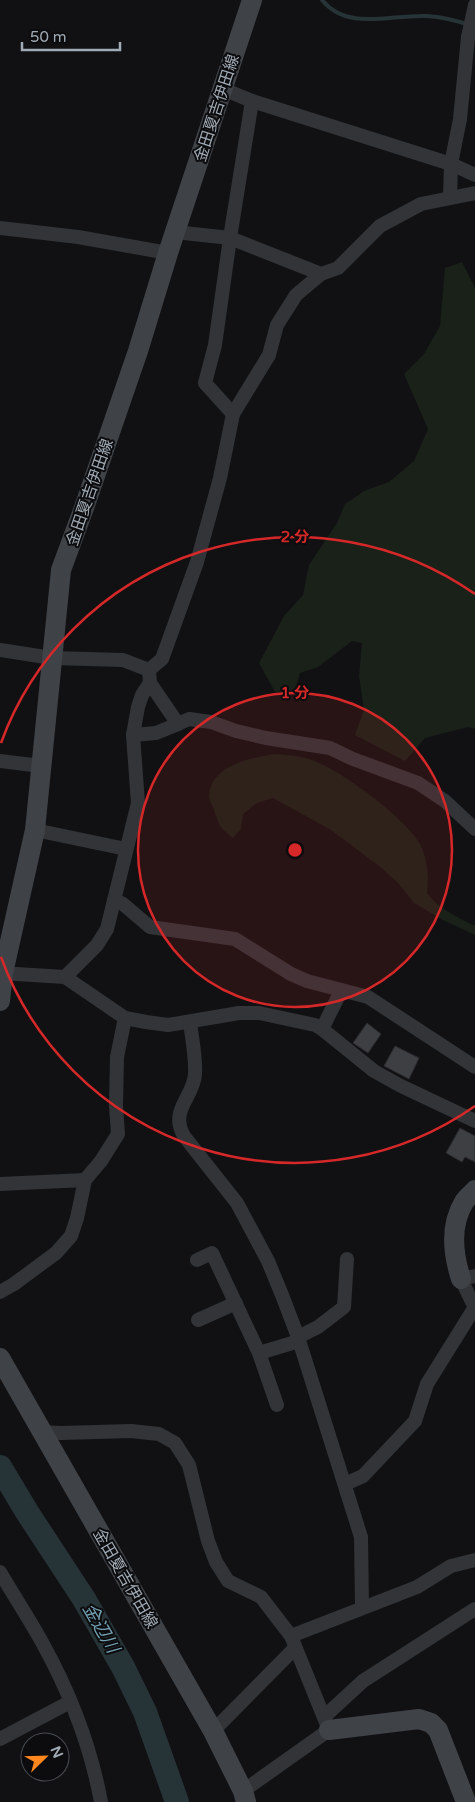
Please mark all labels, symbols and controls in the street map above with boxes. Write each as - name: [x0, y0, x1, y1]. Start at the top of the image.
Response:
- scale bar: [22, 20, 120, 52]
- text: 50 m: [30, 28, 67, 46]
- street label: 金田夏吉伊田線: [190, 52, 244, 165]
- street label: 金田夏吉伊田線: [62, 436, 118, 549]
- text: 2 分: [281, 528, 309, 546]
- text: 1 分: [281, 684, 309, 702]
- centre of rings: [286, 841, 304, 859]
- street label: 金田夏吉伊田線: [88, 1525, 162, 1632]
- water label: 金辺川: [78, 1599, 125, 1659]
- north arrow: [20, 1732, 70, 1782]
- text: N: [46, 1744, 67, 1761]

